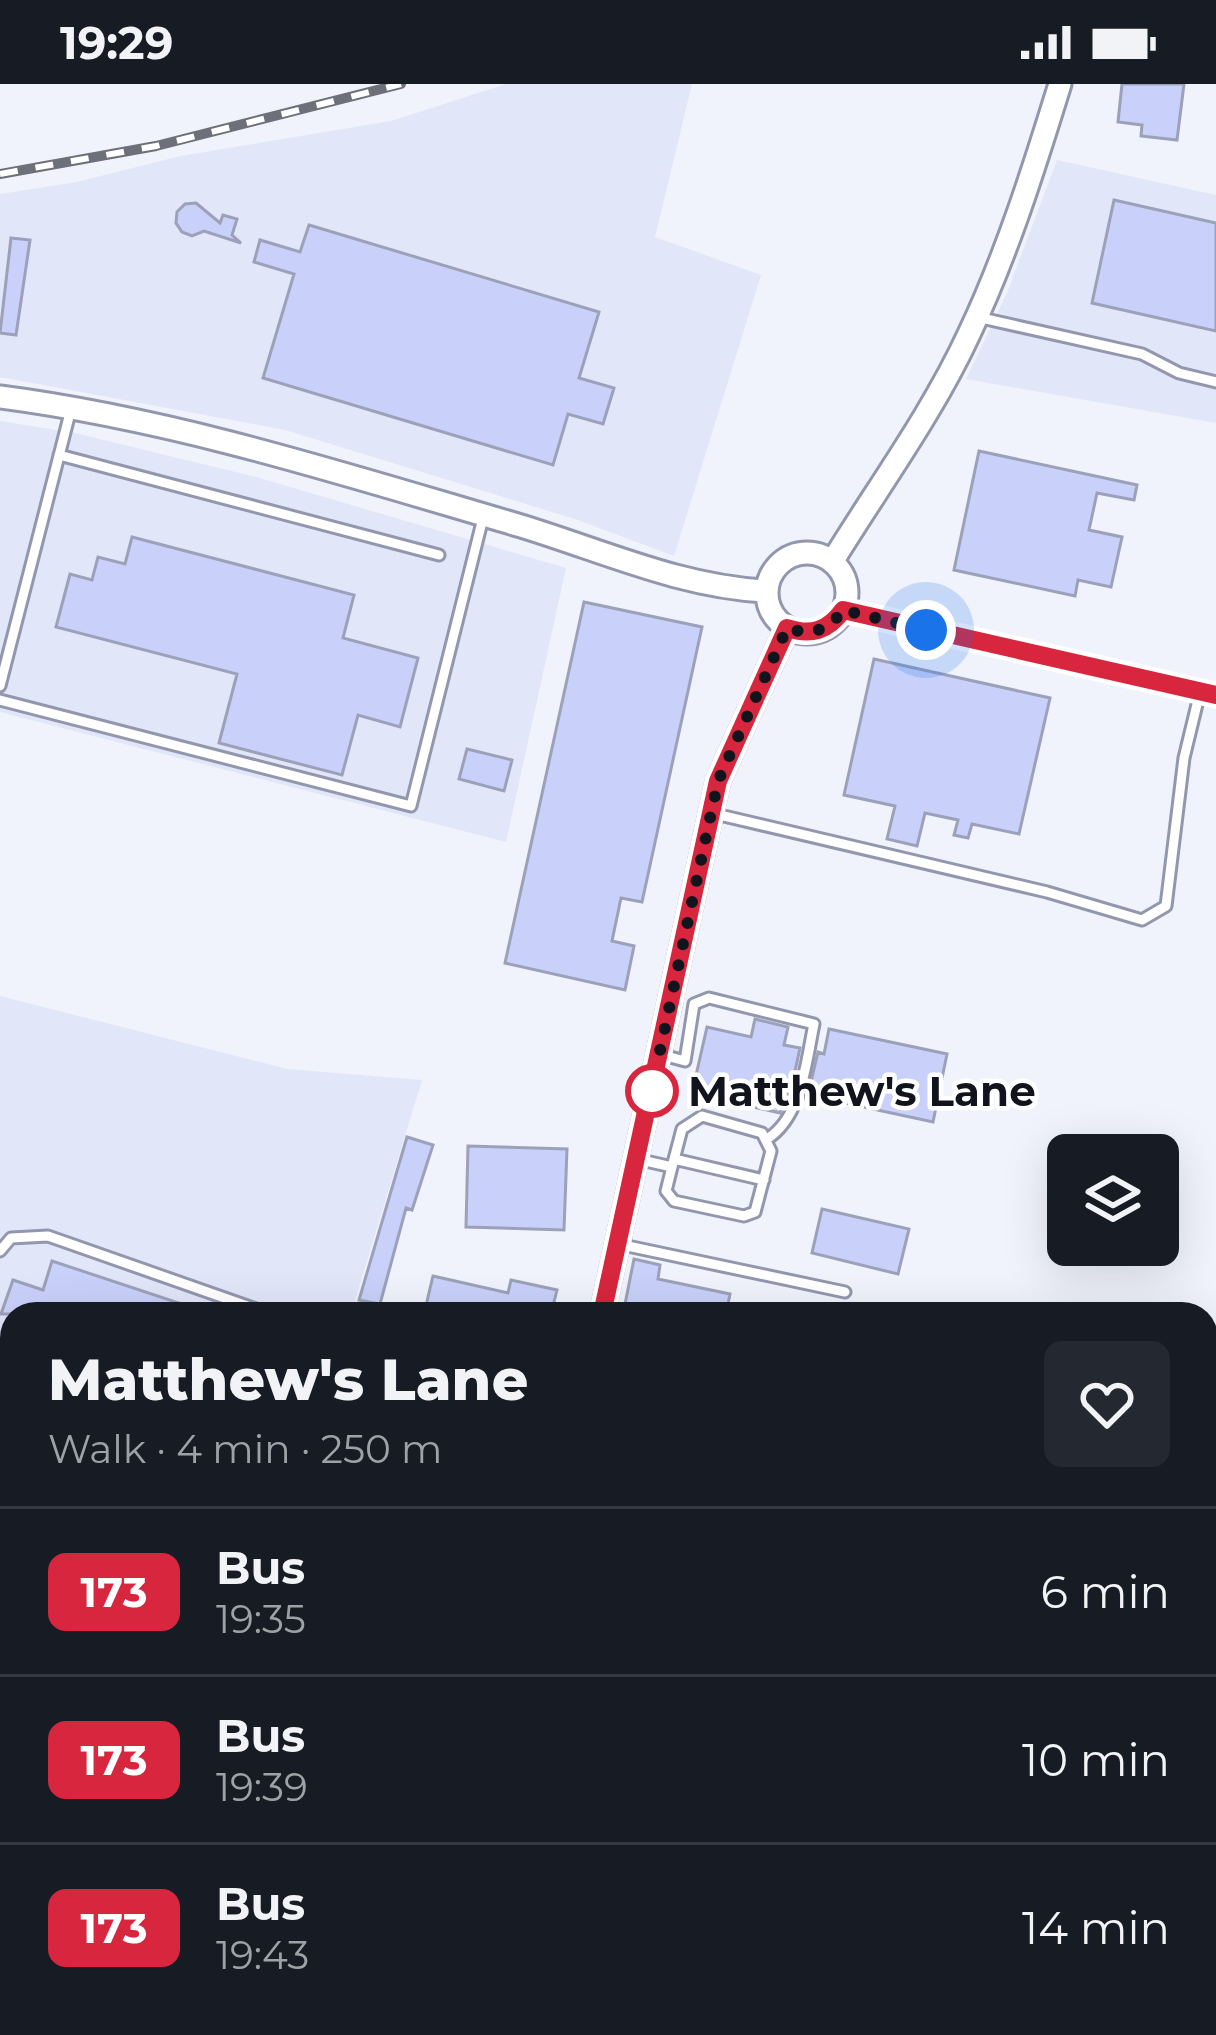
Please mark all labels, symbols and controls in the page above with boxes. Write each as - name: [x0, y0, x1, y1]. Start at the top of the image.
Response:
- text: 19:29: [60, 15, 173, 70]
- your location: [896, 600, 956, 660]
- place label: Matthew's Lane: [688, 1065, 1036, 1117]
- marker: Matthew's Lane: [627, 1066, 677, 1116]
- map controls: [1047, 1134, 1179, 1266]
- button: layers: [1047, 1134, 1179, 1266]
- button: heart: [1044, 1341, 1170, 1467]
- text: Matthew's Lane: [48, 1345, 528, 1414]
- text: Walk · 4 min · 250 m: [48, 1425, 442, 1473]
- text: Bus: [216, 1540, 305, 1595]
- text: 6 min: [1041, 1564, 1170, 1619]
- text: 173: [80, 1566, 148, 1618]
- text: 19:35: [216, 1595, 306, 1643]
- text: Bus: [216, 1708, 305, 1763]
- text: 10 min: [1022, 1732, 1170, 1787]
- text: 173: [80, 1734, 148, 1786]
- text: 19:39: [216, 1763, 308, 1811]
- text: Bus: [216, 1876, 305, 1931]
- text: 14 min: [1022, 1900, 1170, 1955]
- text: 173: [80, 1902, 148, 1954]
- text: 19:43: [216, 1931, 309, 1979]

